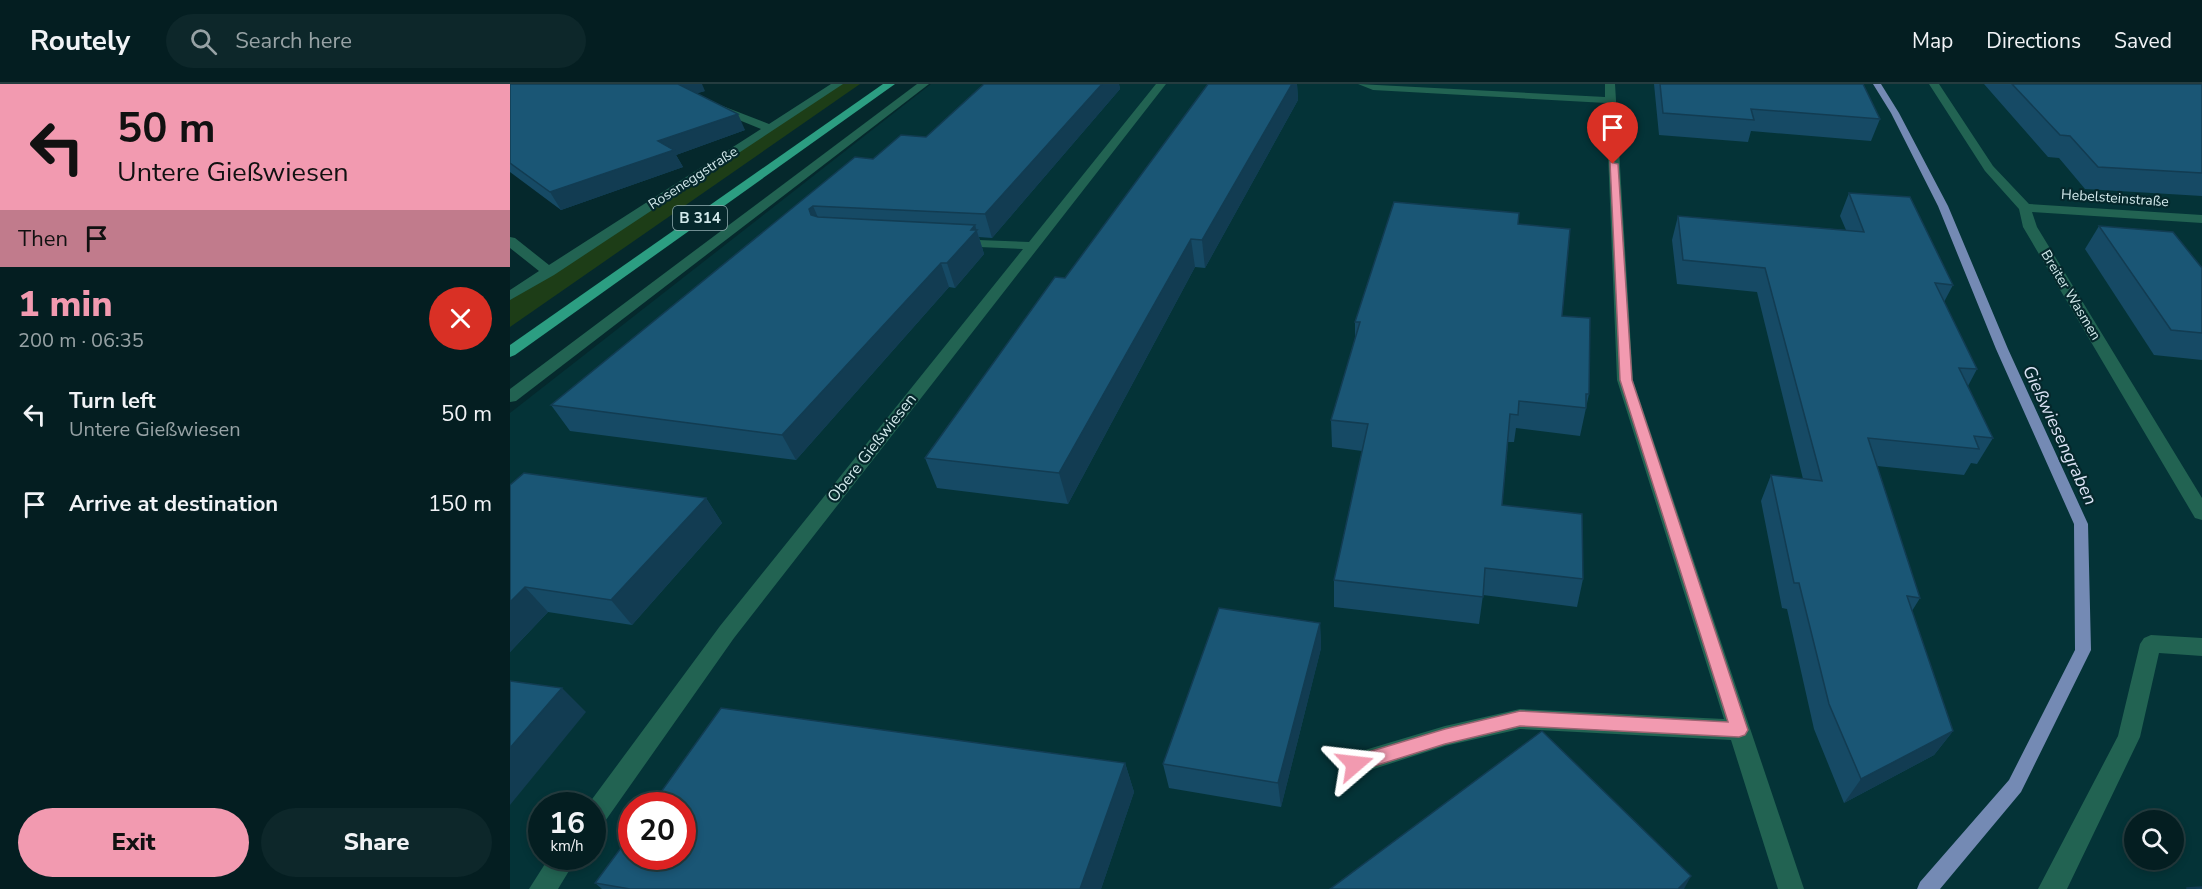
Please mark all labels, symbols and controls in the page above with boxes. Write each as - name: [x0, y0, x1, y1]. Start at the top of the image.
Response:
- search box: [166, 14, 586, 68]
- text: Routely: [30, 22, 130, 60]
- icon: search: [187, 25, 220, 58]
- text: Search here: [235, 26, 352, 56]
- text: Map: [1912, 27, 1953, 55]
- text: Directions: [1986, 27, 2081, 55]
- text: Saved: [2114, 27, 2172, 55]
- text: 50 m: [117, 100, 216, 157]
- pin: [1587, 102, 1638, 164]
- icon: left: [18, 108, 96, 186]
- icon: arrive: [1596, 111, 1629, 144]
- street label: Roseneggstraße: [645, 142, 741, 214]
- text: Untere Gießwiesen: [117, 154, 349, 191]
- street label: Hebelsteinstraße: [2061, 185, 2169, 211]
- road number: B 314: [673, 206, 727, 230]
- icon: arrive: [80, 222, 113, 255]
- text: Then: [18, 224, 68, 254]
- street label: Breiter Wasmen: [2037, 246, 2105, 344]
- text: 1 min: [18, 280, 113, 329]
- button: close: [429, 287, 492, 350]
- text: 200 m · 06:35: [18, 327, 144, 354]
- water label: Gießwiesengraben: [2017, 361, 2103, 509]
- text: Turn left: [69, 386, 156, 416]
- street label: Obere Gießwiesen: [823, 389, 921, 507]
- icon: left: [18, 398, 51, 431]
- text: 50 m: [441, 399, 492, 429]
- text: Untere Gießwiesen: [69, 416, 241, 443]
- icon: arrive: [18, 488, 51, 521]
- text: Arrive at destination: [69, 489, 278, 519]
- text: 150 m: [428, 489, 492, 519]
- position arrow: [1323, 732, 1387, 796]
- speed limit sign: 20: [618, 792, 696, 870]
- text: 16: [549, 803, 585, 844]
- button: Exit: [18, 808, 249, 877]
- button: Share: [261, 808, 492, 877]
- map controls: [2124, 810, 2184, 870]
- button: search: [2124, 810, 2184, 870]
- text: km/h: [550, 836, 584, 856]

